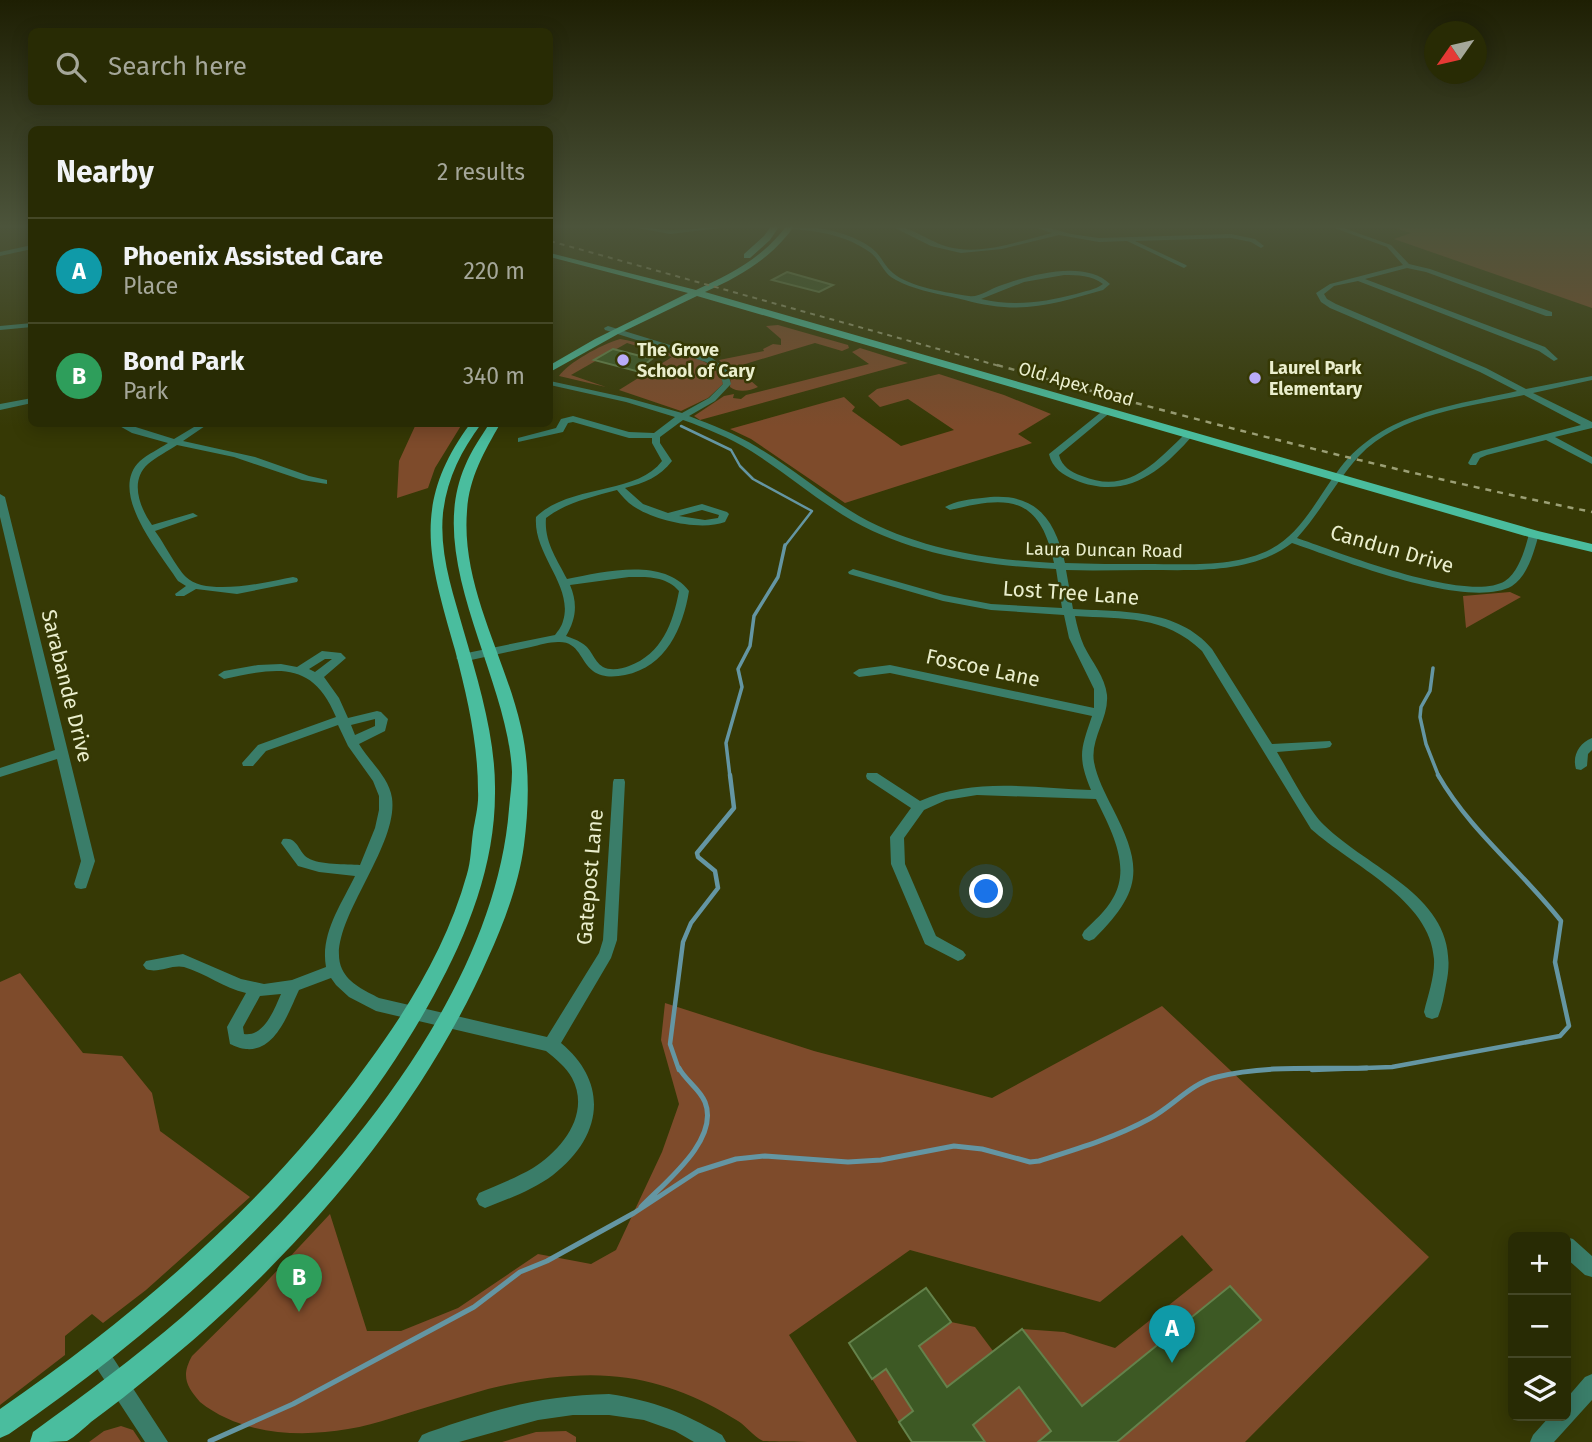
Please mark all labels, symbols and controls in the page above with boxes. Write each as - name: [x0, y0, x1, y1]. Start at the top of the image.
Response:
- north arrow: [1424, 21, 1487, 84]
- search box: [28, 28, 553, 105]
- icon: search: [52, 48, 90, 86]
- text: Search here: [108, 51, 247, 82]
- text: Nearby: [56, 154, 154, 190]
- text: 2 results: [437, 158, 525, 186]
- text: Phoenix Assisted Care: [123, 241, 383, 272]
- text: A: [72, 257, 86, 285]
- text: 220 m: [464, 257, 525, 285]
- text: Place: [123, 272, 178, 300]
- place label: The Grove School of Cary: [637, 339, 755, 382]
- text: Bond Park: [123, 346, 244, 377]
- marker: The Grove School of Cary: [615, 352, 631, 368]
- street label: Old Apex Road: [1016, 357, 1136, 411]
- place label: Laurel Park Elementary: [1269, 357, 1363, 400]
- text: B: [72, 362, 86, 390]
- text: 340 m: [463, 362, 525, 390]
- marker: Laurel Park Elementary: [1247, 370, 1263, 386]
- text: Park: [123, 377, 168, 405]
- street label: Candun Drive: [1327, 519, 1457, 579]
- street label: Laura Duncan Road: [1025, 538, 1183, 562]
- street label: Lost Tree Lane: [1002, 575, 1140, 611]
- street label: Sarabande Drive: [35, 607, 99, 765]
- street label: Foscoe Lane: [924, 643, 1042, 693]
- street label: Gatepost Lane: [571, 808, 609, 946]
- your location: [969, 874, 1003, 908]
- map controls: [1508, 1232, 1571, 1421]
- button: +: [1508, 1232, 1571, 1295]
- pin: B: [276, 1254, 322, 1312]
- button: −: [1508, 1295, 1571, 1358]
- pin: A: [1149, 1305, 1195, 1363]
- button: layers: [1508, 1358, 1571, 1421]

